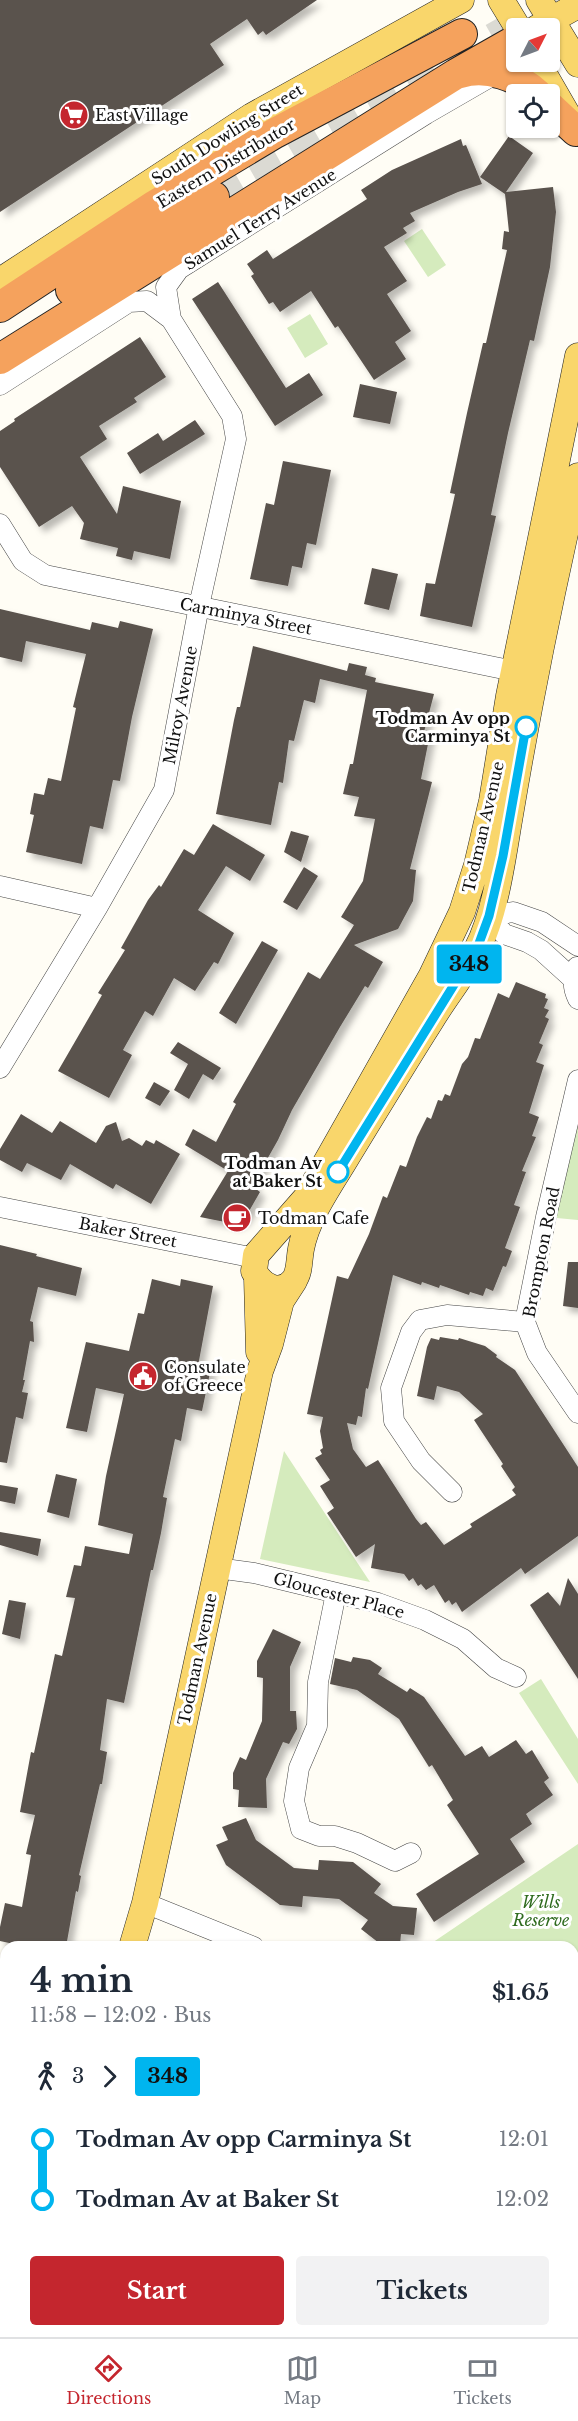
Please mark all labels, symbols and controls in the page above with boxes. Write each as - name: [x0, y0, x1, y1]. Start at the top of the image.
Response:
- north arrow: [506, 18, 560, 72]
- map controls: [506, 18, 560, 138]
- street label: South Dowling Street: [148, 79, 306, 189]
- button: locate: [506, 84, 560, 138]
- supermarket icon: East Village: [58, 99, 90, 131]
- place label: East Village: [95, 105, 189, 125]
- street label: Eastern Distributor: [153, 114, 299, 212]
- street label: Samuel Terry Avenue: [180, 164, 340, 274]
- street label: Carminya Street: [178, 593, 314, 639]
- street label: Milroy Avenue: [159, 644, 201, 766]
- place label: Todman Av opp Carminya St: [376, 708, 511, 746]
- marker: Todman Av opp Carminya St: [515, 716, 537, 738]
- street label: Todman Avenue: [458, 759, 508, 895]
- line badge: 348: [434, 944, 504, 984]
- text: 348: [449, 951, 489, 977]
- place label: Todman Av at Baker St: [224, 1153, 323, 1191]
- marker: Todman Av at Baker St: [327, 1161, 349, 1183]
- street label: Brompton Road: [519, 1185, 564, 1319]
- cafe icon: Todman Cafe: [221, 1202, 253, 1234]
- place label: Todman Cafe: [258, 1208, 369, 1228]
- street label: Baker Street: [77, 1213, 179, 1251]
- place label: Consulate of Greece: [164, 1357, 246, 1395]
- public building icon: Consulate of Greece: [127, 1360, 159, 1392]
- street label: Gloucester Place: [271, 1568, 407, 1622]
- street label: Todman Avenue: [173, 1591, 221, 1727]
- park label: Wills Reserve: [512, 1892, 570, 1930]
- text: 4 min: [30, 1960, 133, 2001]
- text: $1.65: [492, 1979, 549, 2006]
- text: 11:58 – 12:02 · Bus: [30, 2003, 211, 2027]
- icon: walk: [30, 2060, 63, 2093]
- icon: forward: [93, 2060, 126, 2093]
- text: 348: [147, 2063, 188, 2089]
- text: 3: [72, 2064, 84, 2088]
- text: Todman Av opp Carminya St: [76, 2126, 411, 2153]
- text: 12:01: [499, 2127, 549, 2151]
- text: Todman Av at Baker St: [76, 2186, 339, 2213]
- text: 12:02: [495, 2187, 549, 2211]
- button: Start: [30, 2256, 284, 2325]
- button: Tickets: [296, 2256, 549, 2325]
- tab: Directions: [66, 2352, 151, 2408]
- tab: Map: [284, 2352, 321, 2408]
- tab: Tickets: [454, 2352, 512, 2408]

